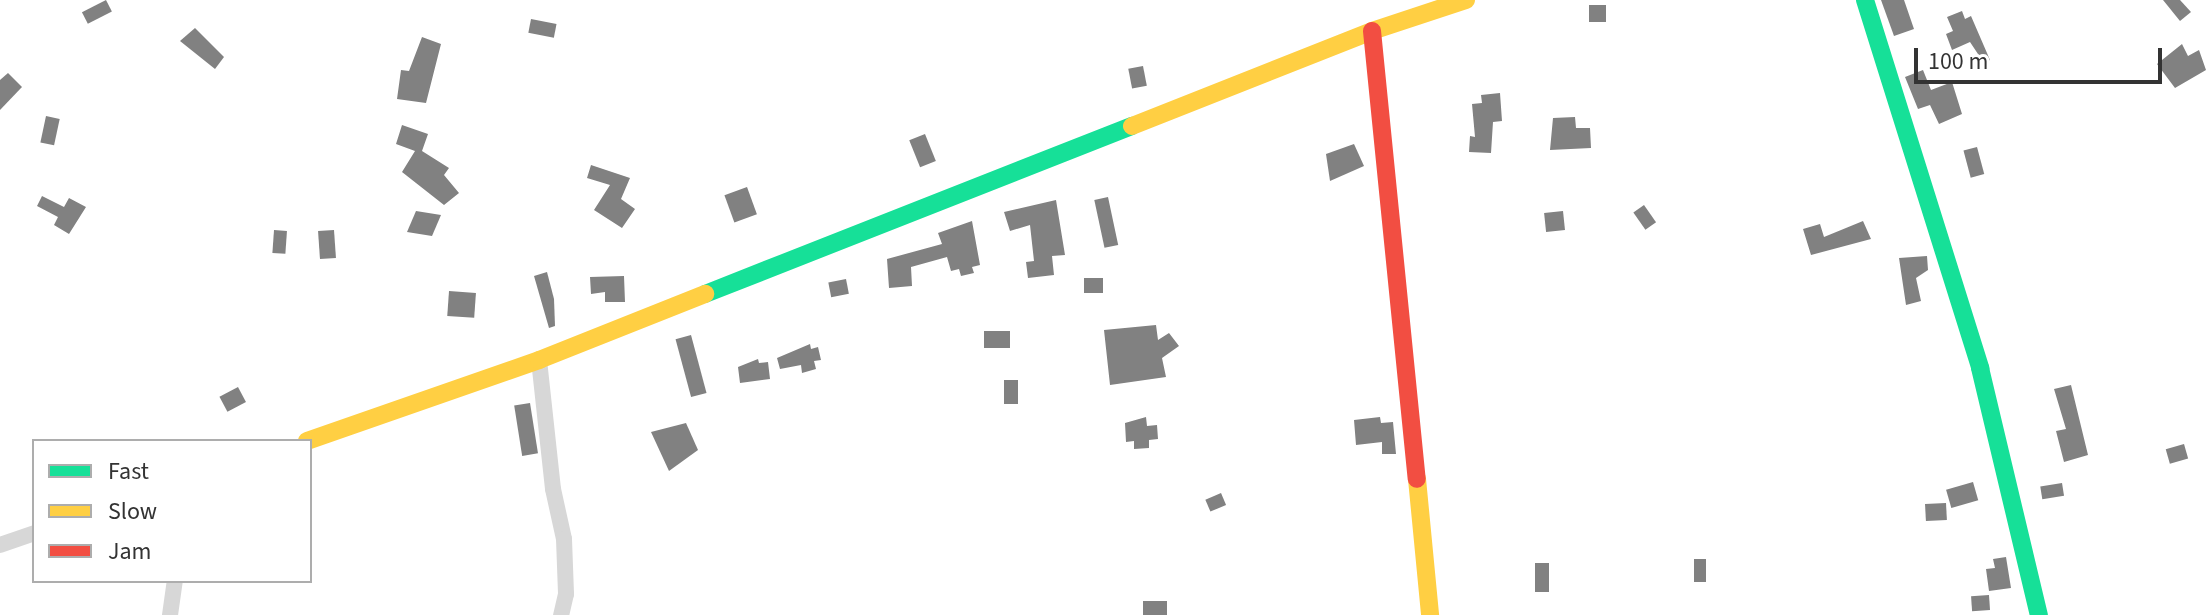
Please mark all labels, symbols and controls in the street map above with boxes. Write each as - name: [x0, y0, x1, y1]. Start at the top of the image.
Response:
- scale bar: [1918, 32, 2166, 82]
- text: 100 m: [1928, 44, 1988, 79]
- legend: [32, 439, 312, 583]
- text: Fast: [108, 454, 149, 489]
- text: Slow: [108, 494, 157, 529]
- text: Jam: [108, 534, 152, 569]

